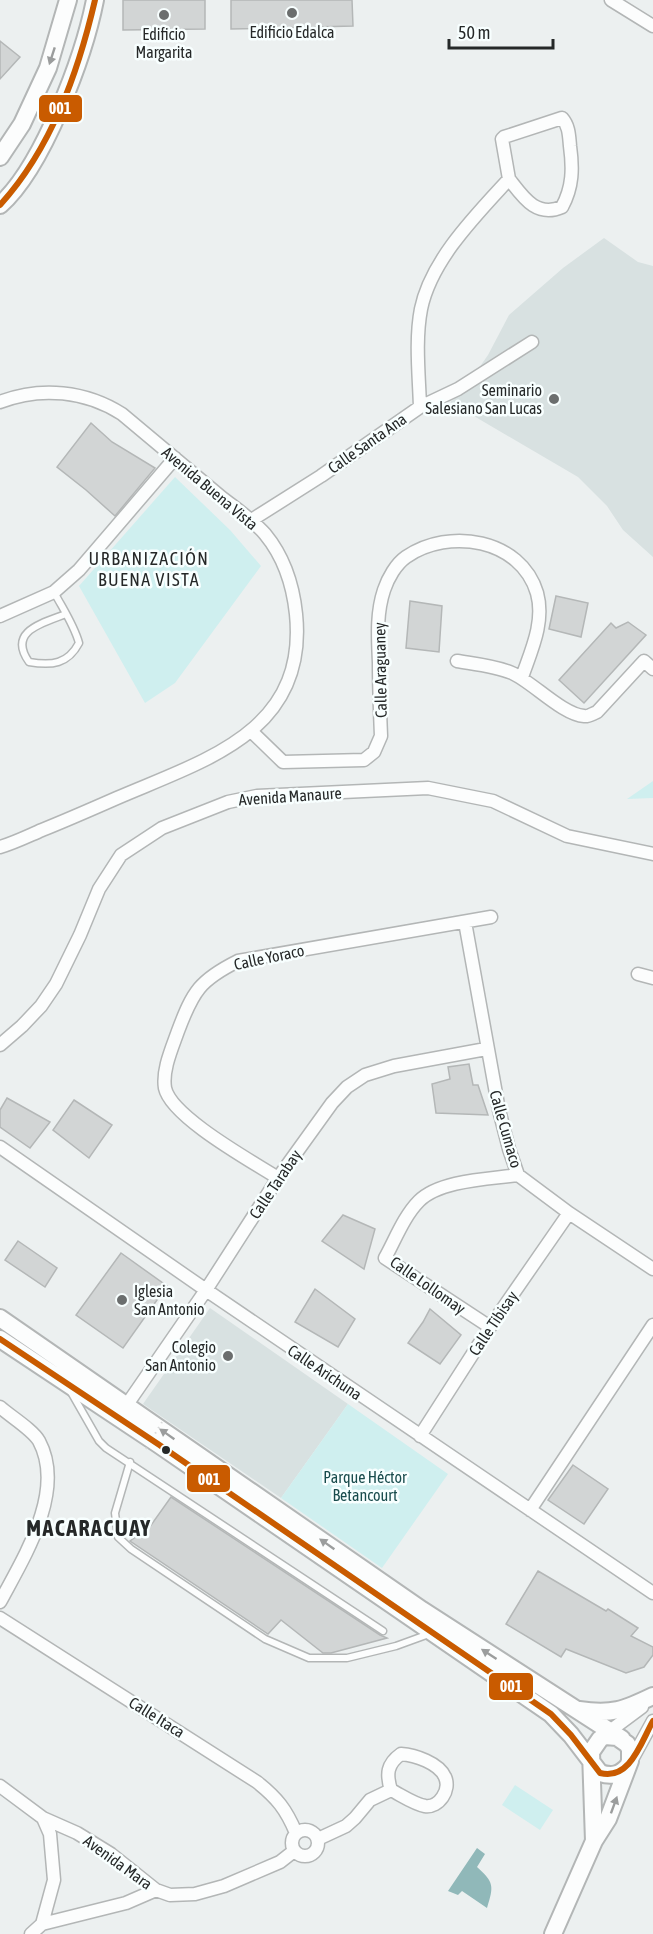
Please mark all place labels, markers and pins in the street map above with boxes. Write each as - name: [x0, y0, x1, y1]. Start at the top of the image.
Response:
- marker: Edificio Edalca: [285, 6, 299, 20]
- marker: Edificio Margarita: [157, 8, 171, 22]
- place label: Edificio Edalca: [250, 23, 334, 41]
- place label: Edificio Margarita: [136, 25, 192, 62]
- place label: Seminario Salesiano San Lucas: [425, 381, 542, 417]
- marker: Seminario Salesiano San Lucas: [547, 392, 561, 406]
- place label: Iglesia San Antonio: [134, 1282, 205, 1318]
- marker: Iglesia San Antonio: [115, 1293, 129, 1307]
- place label: Colegio San Antonio: [145, 1338, 216, 1374]
- marker: Colegio San Antonio: [221, 1349, 235, 1363]
- unlabelled marker: [160, 1444, 172, 1456]

